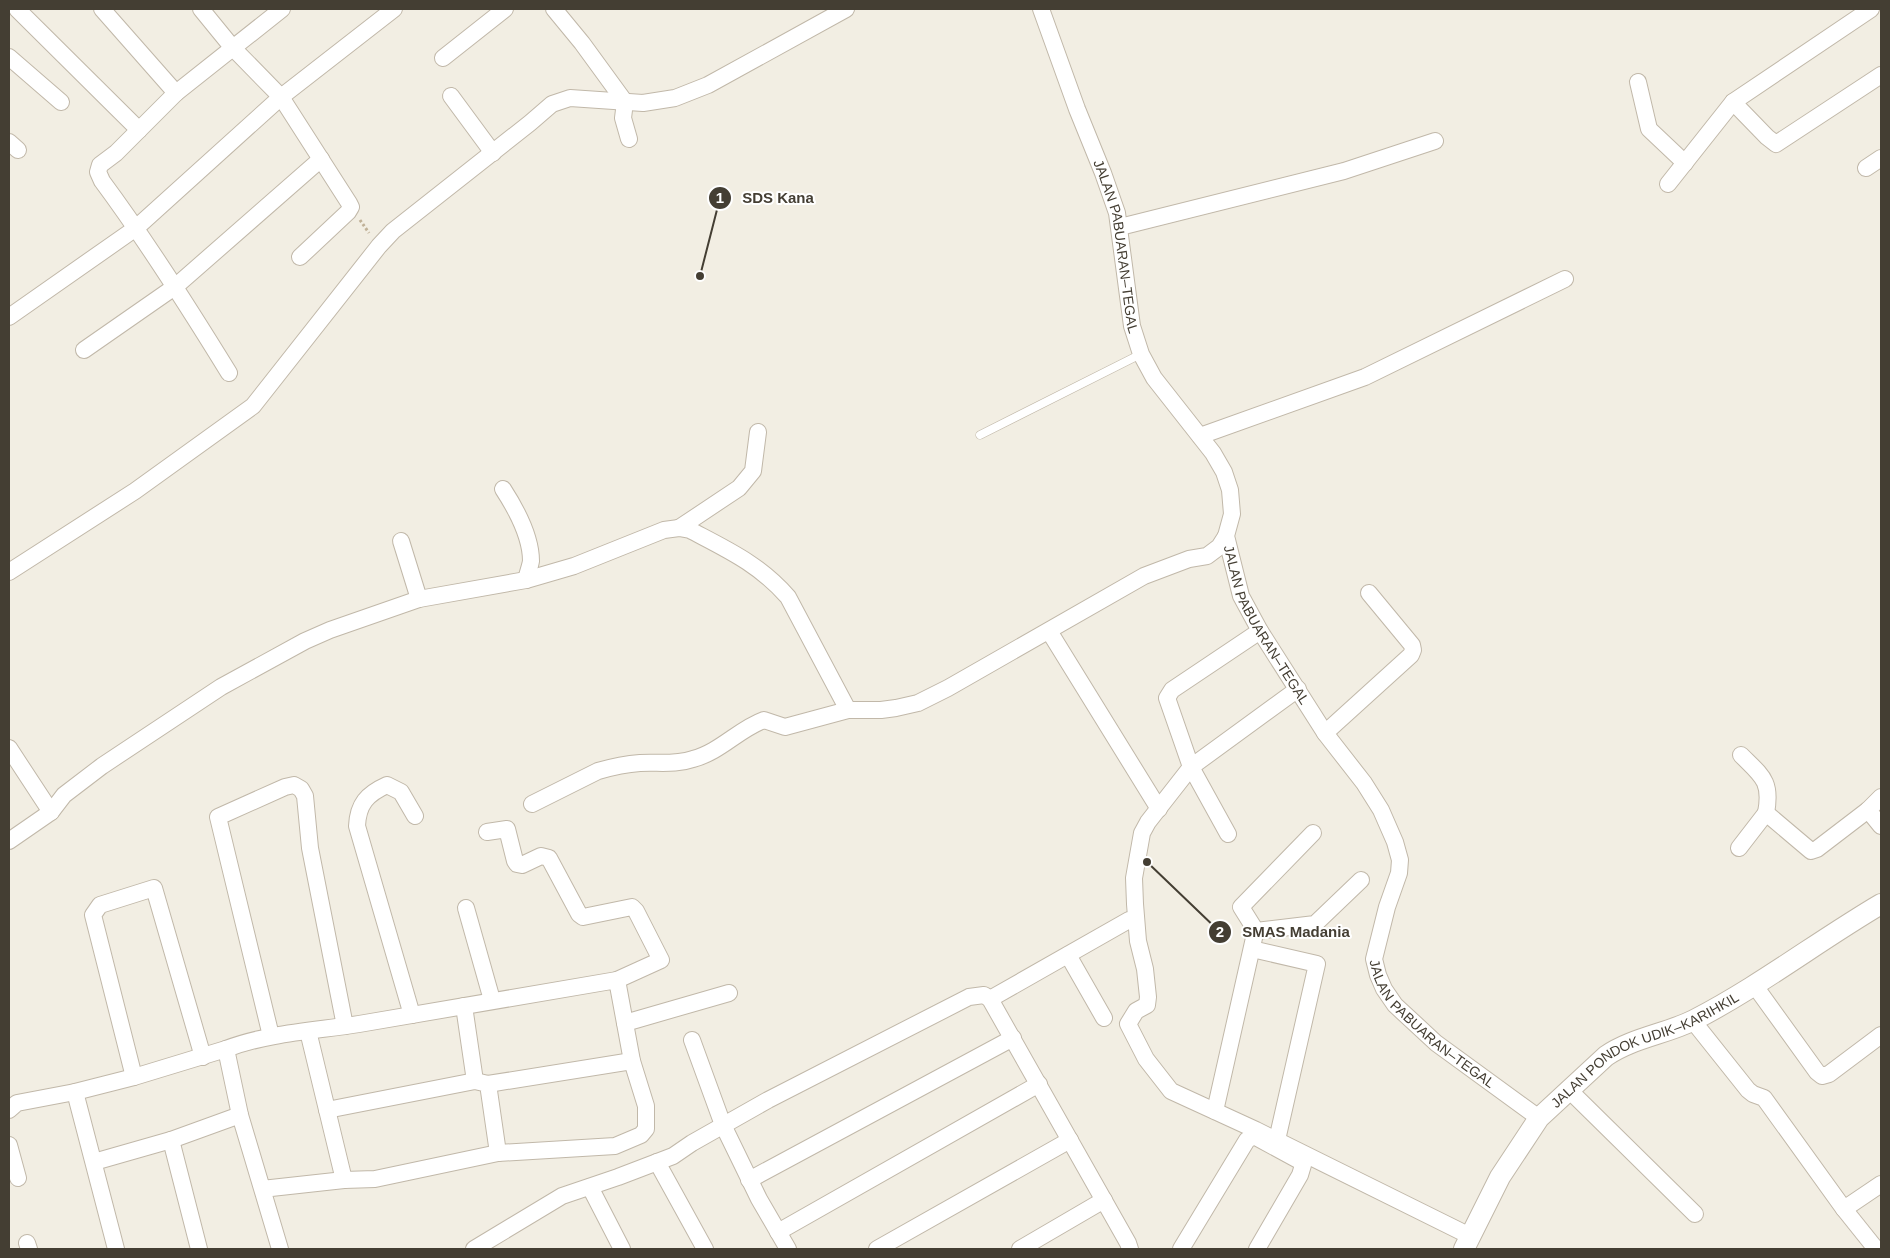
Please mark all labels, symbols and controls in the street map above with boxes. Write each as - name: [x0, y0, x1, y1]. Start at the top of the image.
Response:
- street label: JALAN PABUARAN–TEGAL: [1090, 157, 1142, 335]
- callout: SDS Kana: [707, 183, 824, 213]
- text: 1: [716, 189, 724, 206]
- text: SDS Kana: [742, 189, 814, 206]
- street label: JALAN PABUARAN–TEGAL: [1221, 543, 1313, 707]
- callout: SMAS Madania: [1207, 917, 1360, 947]
- text: 2: [1216, 923, 1224, 940]
- text: SMAS Madania: [1242, 923, 1350, 940]
- street label: JALAN PABUARAN–TEGAL: [1366, 957, 1498, 1091]
- street label: JALAN PONDOK UDIK–KARIHKIL: [1548, 989, 1742, 1111]

